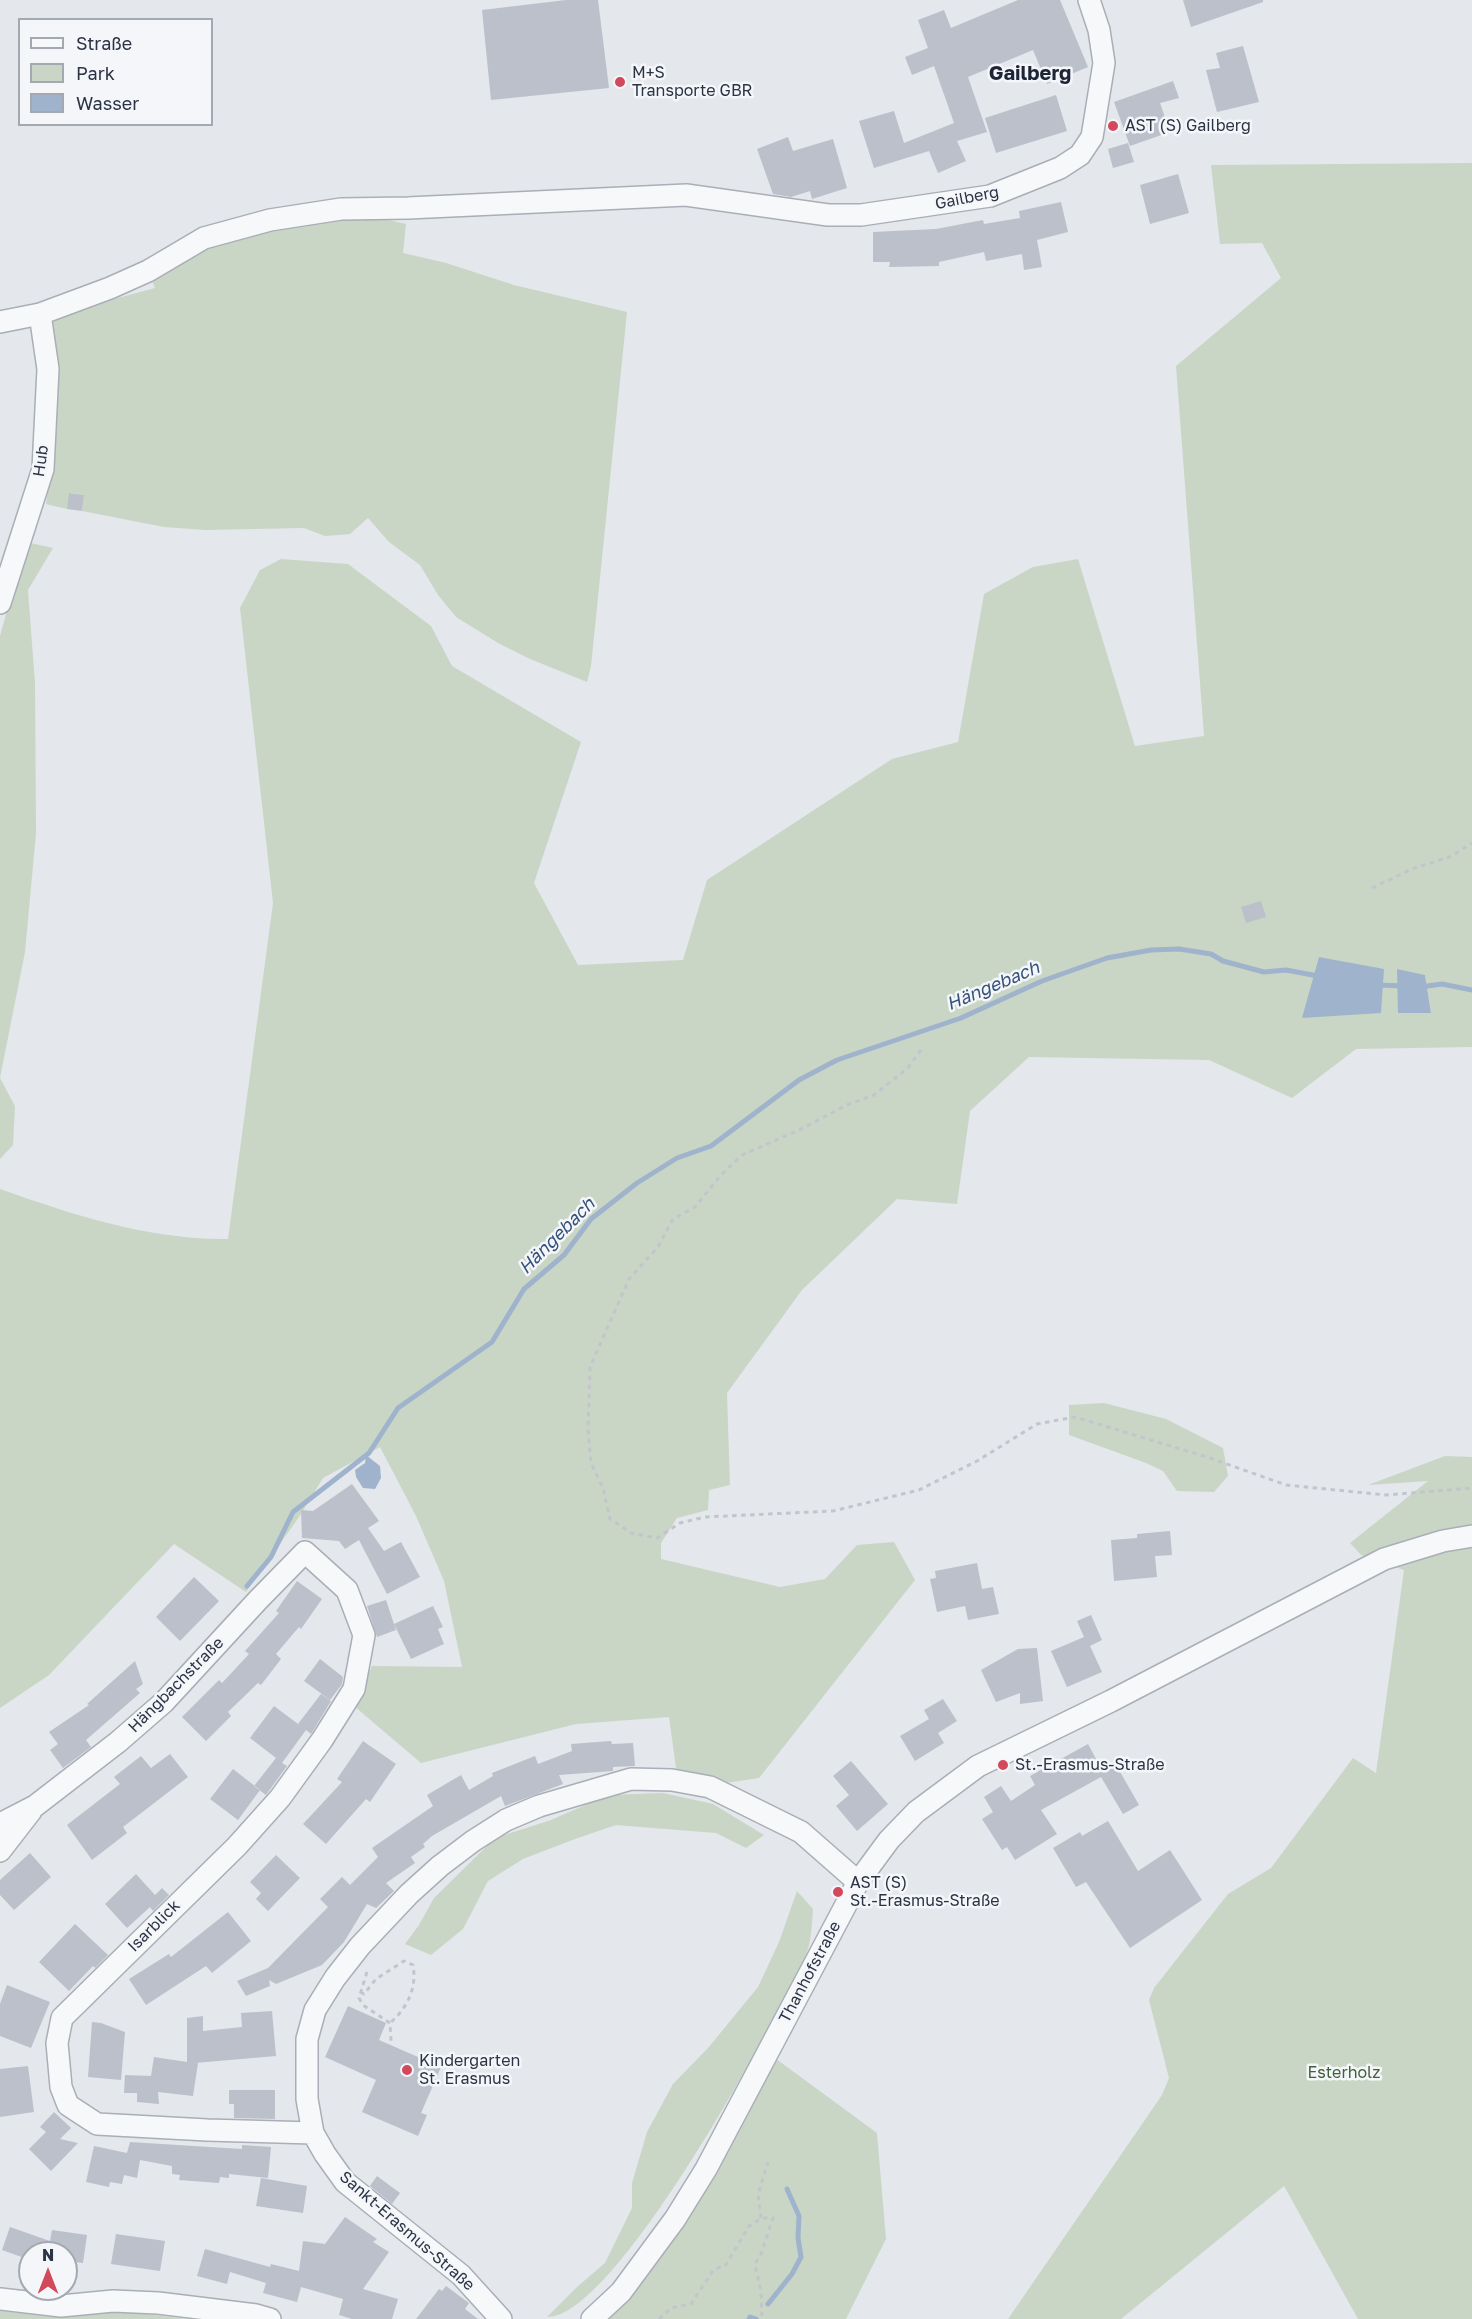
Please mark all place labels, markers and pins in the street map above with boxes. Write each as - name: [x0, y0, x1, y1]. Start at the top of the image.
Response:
- place label: M+S Transporte GBR: [632, 63, 752, 101]
- marker: M+S Transporte GBR: [613, 75, 627, 89]
- place label: AST (S) Gailberg: [1125, 116, 1251, 136]
- marker: AST (S) Gailberg: [1106, 119, 1120, 133]
- place label: St.-Erasmus-Straße: [1015, 1755, 1164, 1775]
- marker: St.-Erasmus-Straße: [996, 1758, 1010, 1772]
- place label: AST (S) St.-Erasmus-Straße: [850, 1873, 999, 1911]
- marker: AST (S) St.-Erasmus-Straße: [831, 1885, 845, 1899]
- place label: Kindergarten St. Erasmus: [419, 2051, 520, 2089]
- marker: Kindergarten St. Erasmus: [400, 2063, 414, 2077]

